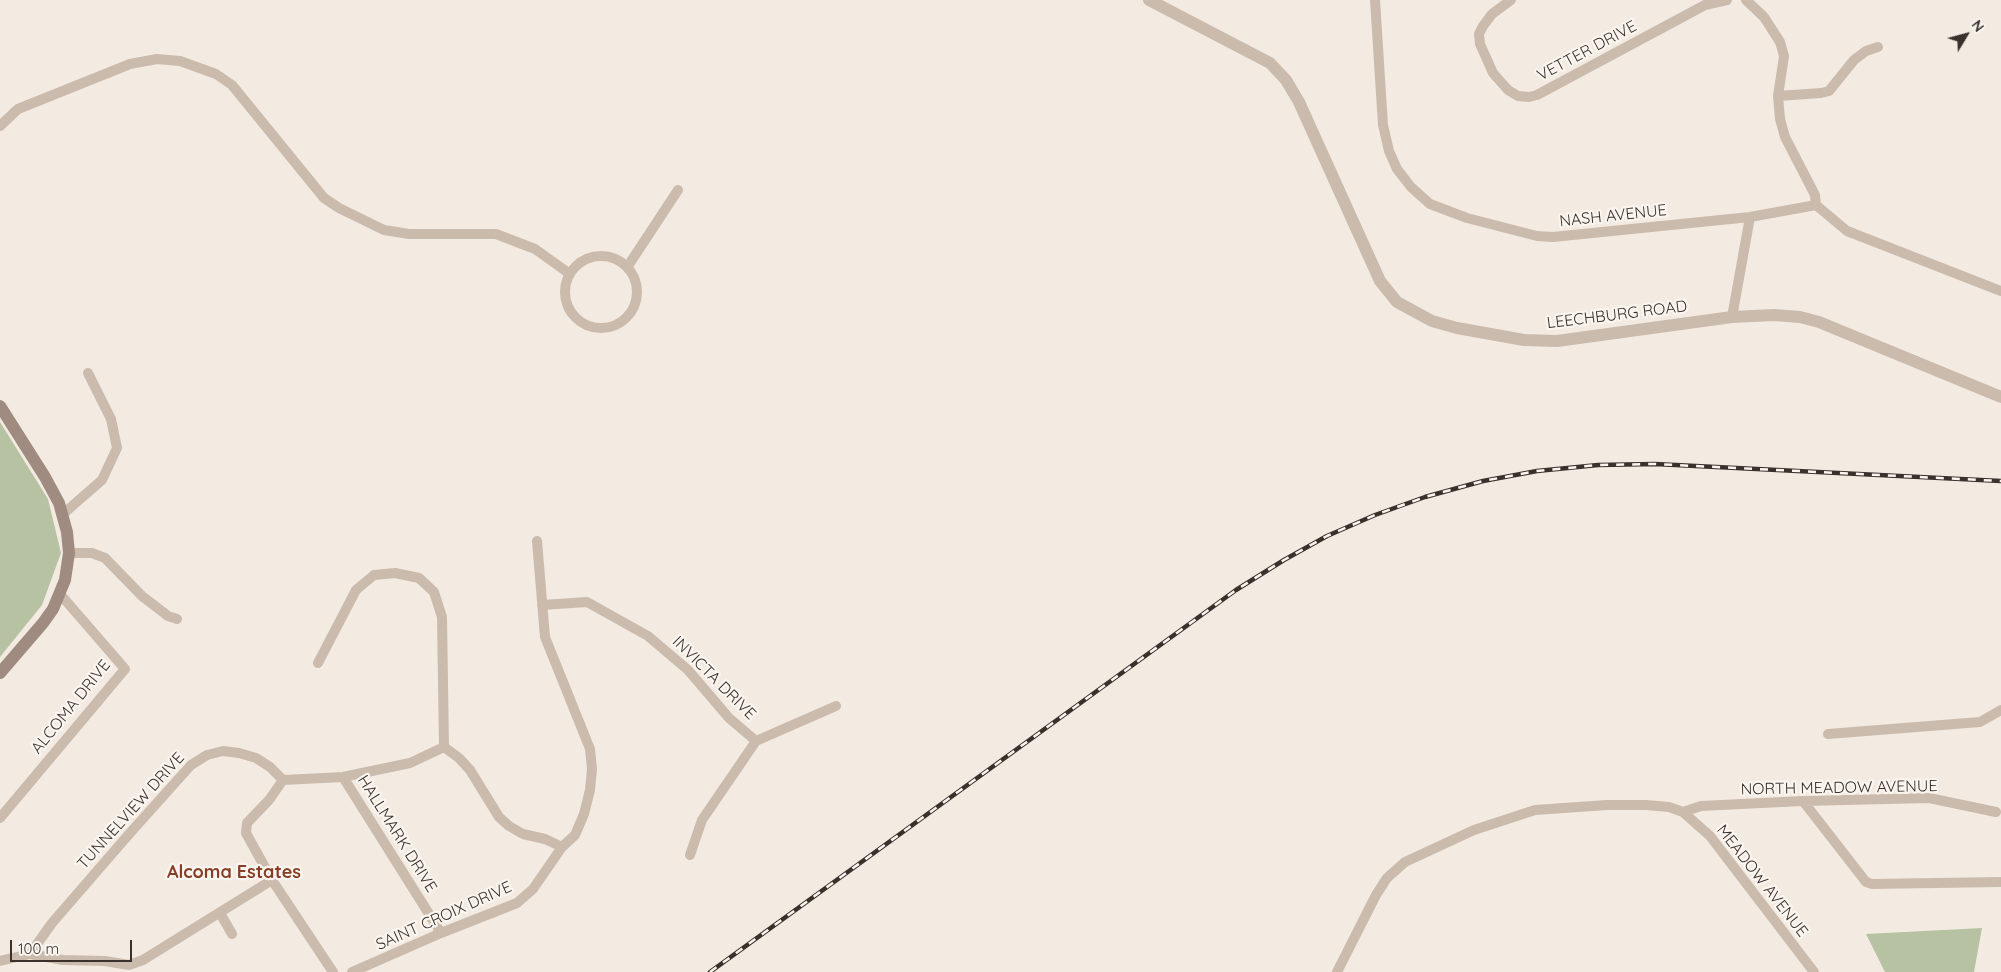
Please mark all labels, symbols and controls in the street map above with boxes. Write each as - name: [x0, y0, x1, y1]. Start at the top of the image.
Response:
- north arrow: [1941, 10, 1991, 60]
- text: N: [1968, 16, 1988, 35]
- street label: VETTER DRIVE: [1534, 17, 1640, 85]
- street label: NASH AVENUE: [1558, 201, 1668, 231]
- street label: LEECHBURG ROAD: [1546, 297, 1688, 333]
- street label: INVICTA DRIVE: [668, 632, 760, 724]
- street label: ALCOMA DRIVE: [27, 656, 115, 758]
- street label: TUNNELVIEW DRIVE: [73, 749, 189, 873]
- street label: HALLMARK DRIVE: [353, 772, 441, 896]
- street label: NORTH MEADOW AVENUE: [1740, 777, 1938, 799]
- street label: MEADOW AVENUE: [1712, 821, 1812, 941]
- district label: Alcoma Estates: [167, 862, 301, 884]
- street label: SAINT CROIX DRIVE: [373, 877, 515, 955]
- scale bar: [12, 930, 135, 962]
- text: 100 m: [18, 939, 59, 958]

